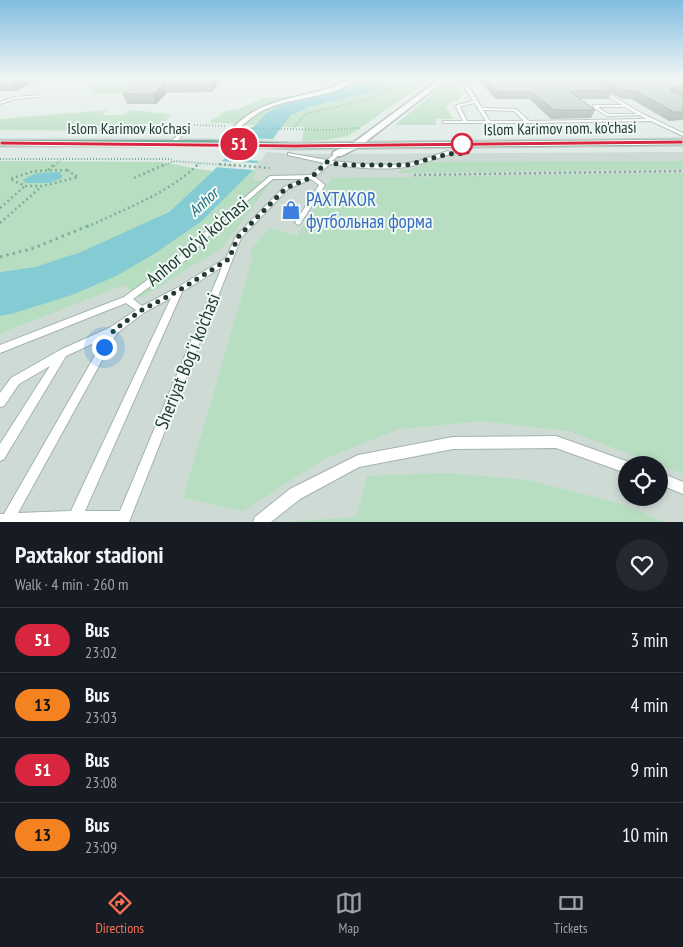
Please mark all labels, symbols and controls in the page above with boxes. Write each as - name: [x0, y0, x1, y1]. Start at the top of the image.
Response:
- street label: Islom Karimov nom. ko'chasi: [483, 117, 637, 139]
- street label: Islom Karimov ko'chasi: [67, 118, 191, 138]
- line badge: 51: [216, 128, 262, 160]
- text: 51: [230, 132, 248, 155]
- unlabelled marker: [451, 133, 473, 155]
- water label: Anhor: [184, 182, 224, 221]
- place label: PAXTAKOR футбольная форма: [306, 187, 433, 233]
- street label: Anhor bo‘yi ko‘chasi: [141, 191, 253, 291]
- shop icon: PAXTAKOR футбольная форма: [280, 199, 302, 221]
- street label: Sheriyat Bog'i ko'chasi: [149, 290, 225, 432]
- your location: [92, 335, 117, 360]
- map controls: [618, 456, 668, 506]
- button: locate: [618, 456, 668, 506]
- text: Paxtakor stadioni: [15, 539, 164, 570]
- button: heart: [616, 539, 668, 591]
- text: Walk · 4 min · 260 m: [15, 574, 128, 594]
- text: Bus: [85, 618, 109, 642]
- text: 51: [34, 628, 51, 651]
- text: 3 min: [631, 628, 668, 652]
- text: 23:02: [85, 642, 117, 662]
- text: Bus: [85, 683, 109, 707]
- text: 13: [34, 693, 51, 716]
- text: 4 min: [631, 693, 668, 717]
- text: 23:03: [85, 707, 117, 727]
- text: Bus: [85, 748, 109, 772]
- text: 51: [34, 758, 51, 781]
- text: 9 min: [631, 758, 668, 782]
- text: 23:08: [85, 772, 117, 792]
- text: Bus: [85, 813, 109, 837]
- text: 13: [34, 823, 51, 846]
- text: 10 min: [622, 823, 668, 847]
- text: 23:09: [85, 837, 117, 857]
- tab: Directions: [95, 889, 144, 937]
- tab: Map: [335, 889, 363, 937]
- tab: Tickets: [554, 889, 588, 937]

